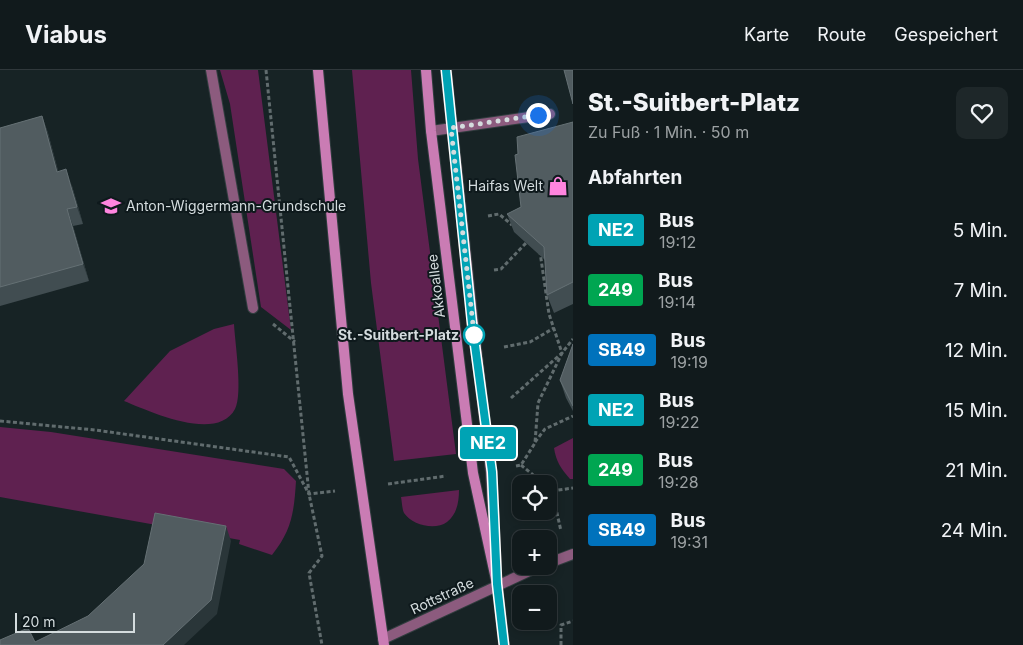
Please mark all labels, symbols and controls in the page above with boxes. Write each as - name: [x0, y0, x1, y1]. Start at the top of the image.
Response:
- text: Viabus: [25, 20, 107, 49]
- text: Karte: [744, 24, 789, 45]
- text: Route: [817, 24, 866, 45]
- text: Gespeichert: [894, 24, 998, 45]
- button: heart: [956, 87, 1008, 139]
- text: St.-Suitbert-Platz: [588, 88, 800, 117]
- your location: [526, 103, 551, 128]
- text: Zu Fuß · 1 Min. · 50 m: [588, 122, 749, 142]
- text: Abfahrten: [588, 166, 682, 189]
- shop icon: Haifas Welt: [547, 175, 569, 197]
- place label: Haifas Welt: [468, 177, 543, 194]
- school or university icon: Anton-Wiggermann-Grundschule: [100, 195, 122, 217]
- place label: Anton-Wiggermann-Grundschule: [126, 197, 346, 214]
- text: Bus: [659, 209, 694, 232]
- text: NE2: [598, 219, 634, 240]
- text: 5 Min.: [953, 219, 1008, 242]
- text: 19:12: [659, 232, 696, 252]
- street label: Akkoallee: [423, 253, 448, 319]
- text: Bus: [658, 269, 693, 292]
- text: 249: [598, 279, 633, 300]
- text: 7 Min.: [953, 279, 1008, 302]
- text: 19:14: [658, 292, 696, 312]
- marker: St.-Suitbert-Platz: [463, 324, 485, 346]
- place label: St.-Suitbert-Platz: [338, 326, 459, 343]
- text: Bus: [671, 329, 706, 352]
- text: SB49: [598, 339, 646, 360]
- text: 12 Min.: [945, 339, 1008, 362]
- text: 19:19: [671, 352, 708, 372]
- text: Bus: [659, 389, 694, 412]
- text: NE2: [598, 399, 634, 420]
- text: 15 Min.: [945, 399, 1008, 422]
- text: 19:22: [659, 412, 700, 432]
- line badge: NE2: [459, 427, 517, 459]
- text: NE2: [470, 432, 506, 453]
- text: Bus: [658, 449, 693, 472]
- text: 249: [598, 459, 633, 480]
- text: 21 Min.: [945, 459, 1008, 482]
- text: 19:28: [658, 472, 699, 492]
- map controls: [512, 475, 557, 630]
- button: locate: [512, 475, 557, 520]
- text: Bus: [671, 509, 706, 532]
- text: SB49: [598, 519, 646, 540]
- text: 24 Min.: [941, 519, 1008, 542]
- button: +: [512, 530, 557, 575]
- text: 19:31: [671, 532, 708, 552]
- street label: Rottstraße: [407, 574, 476, 618]
- button: −: [512, 585, 557, 630]
- scale bar: [15, 610, 135, 633]
- text: 20 m: [22, 613, 56, 630]

